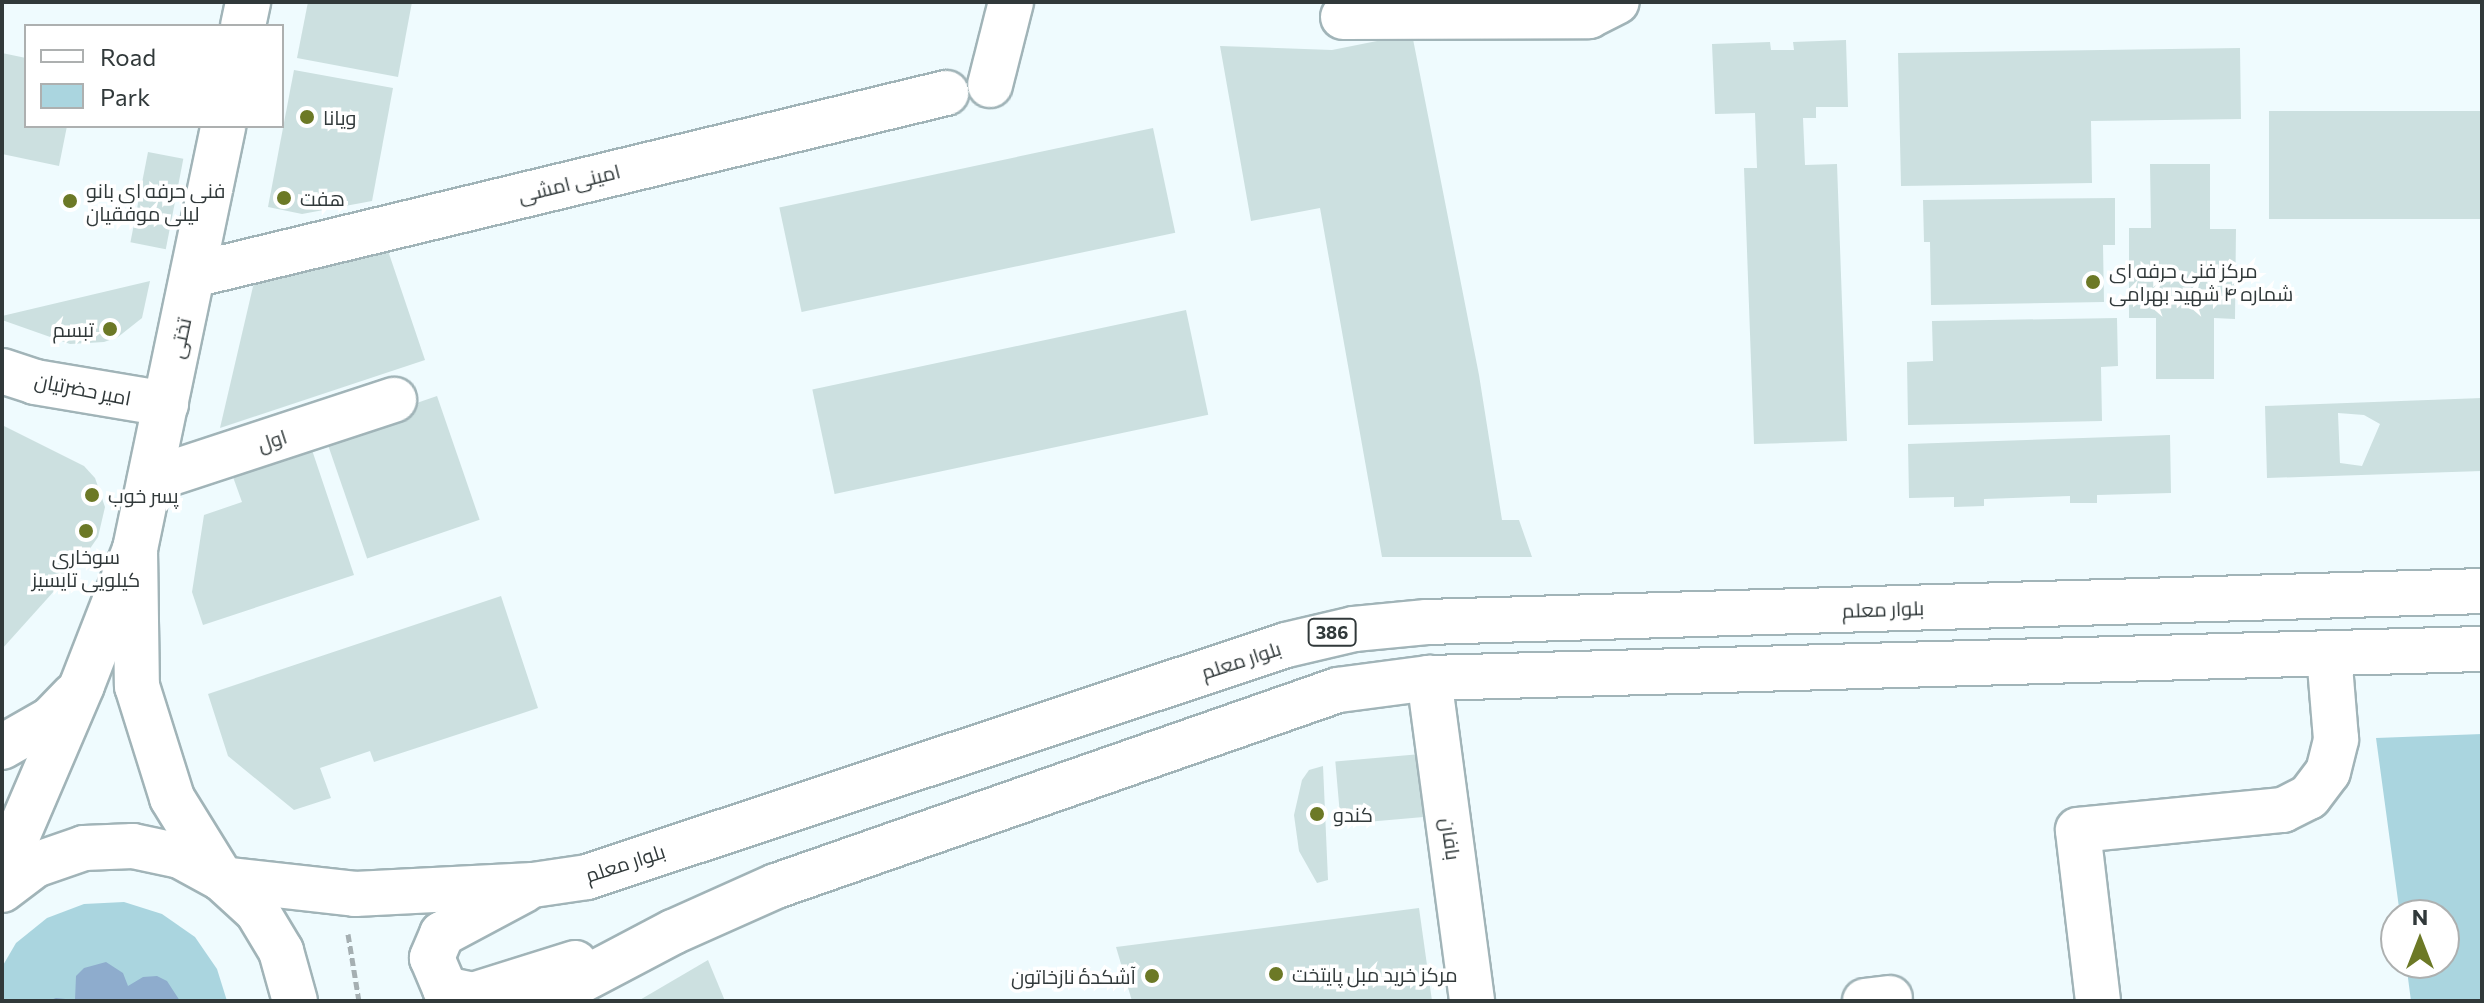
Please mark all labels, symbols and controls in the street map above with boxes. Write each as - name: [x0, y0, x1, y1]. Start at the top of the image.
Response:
- legend: [24, 24, 284, 128]
- text: Road: [100, 42, 156, 71]
- text: Park: [100, 82, 150, 111]
- place label: ویانا: [323, 105, 356, 129]
- marker: ویانا: [298, 108, 316, 126]
- street label: امینی امشی: [515, 159, 623, 207]
- place label: فنی حرفه ای بانو لیلی موفقیان: [86, 178, 225, 225]
- place label: هفت: [300, 186, 345, 210]
- marker: هفت: [275, 189, 293, 207]
- marker: فنی حرفه ای بانو لیلی موفقیان: [61, 192, 79, 210]
- place label: مرکز فنی حرفه ای شماره ۴ شهید بهرامی: [2109, 258, 2293, 305]
- marker: مرکز فنی حرفه ای شماره ۴ شهید بهرامی: [2084, 273, 2102, 291]
- street label: تختی: [164, 315, 196, 361]
- place label: تبسم: [52, 317, 94, 341]
- marker: تبسم: [101, 320, 119, 338]
- street label: امیر حضرتیان: [33, 368, 133, 410]
- street label: اول: [254, 424, 290, 456]
- place label: پسر خوب: [108, 483, 178, 507]
- marker: پسر خوب: [83, 486, 101, 504]
- marker: سوخاری کیلویی تایسیز: [77, 522, 95, 540]
- place label: سوخاری کیلویی تایسیز: [32, 544, 140, 591]
- street label: بلوار معلم: [1841, 596, 1925, 622]
- road number: 386: [1306, 618, 1358, 646]
- street label: بلوار معلم: [1198, 636, 1284, 684]
- place label: کندو: [1333, 802, 1373, 826]
- marker: کندو: [1308, 805, 1326, 823]
- street label: بافان: [1436, 816, 1466, 862]
- street label: بلوار معلم: [582, 839, 668, 887]
- north arrow: [2380, 899, 2460, 979]
- text: N: [2412, 903, 2428, 930]
- place label: مرکز خرید مبل پایتخت: [1292, 962, 1458, 986]
- place label: آشکدهٔ نازخاتون: [1011, 964, 1136, 988]
- marker: مرکز خرید مبل پایتخت: [1267, 965, 1285, 983]
- marker: آشکدهٔ نازخاتون: [1143, 967, 1161, 985]

